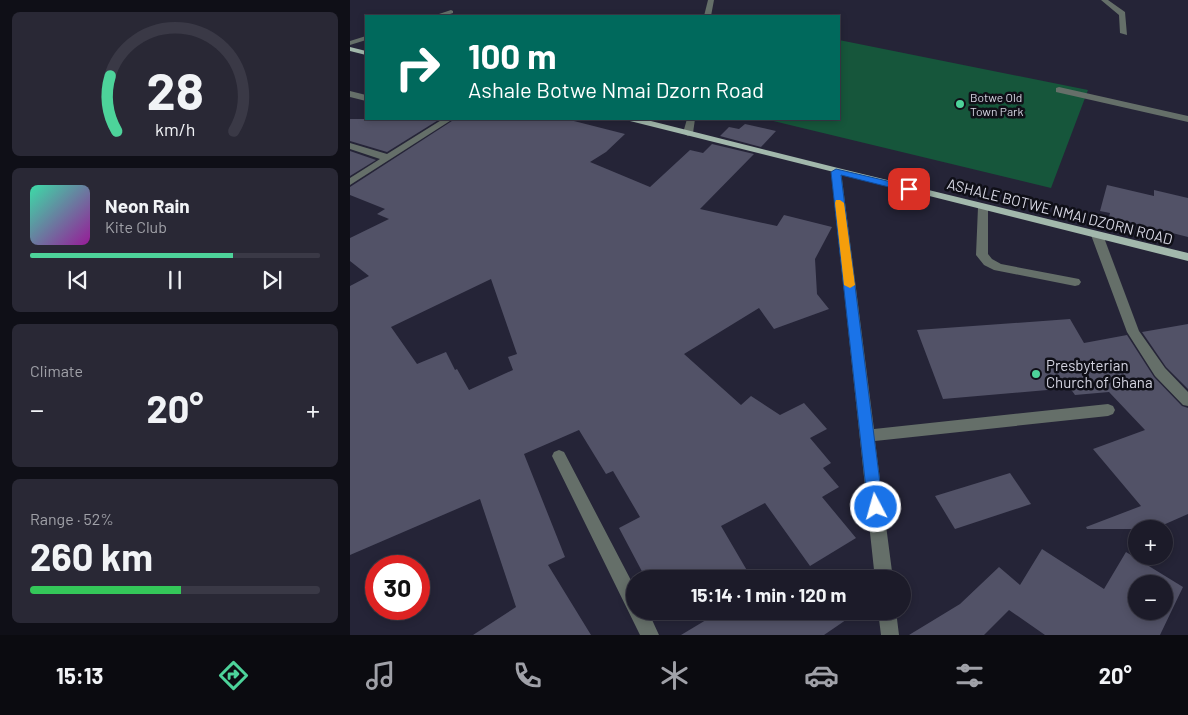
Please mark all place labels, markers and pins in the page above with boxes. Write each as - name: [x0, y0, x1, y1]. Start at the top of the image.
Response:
- place label: Botwe Old Town Park: [970, 90, 1023, 118]
- marker: Botwe Old Town Park: [954, 98, 966, 110]
- pin: [888, 168, 930, 210]
- place label: Presbyterian Church of Ghana: [1046, 356, 1153, 391]
- marker: Presbyterian Church of Ghana: [1030, 368, 1042, 380]

